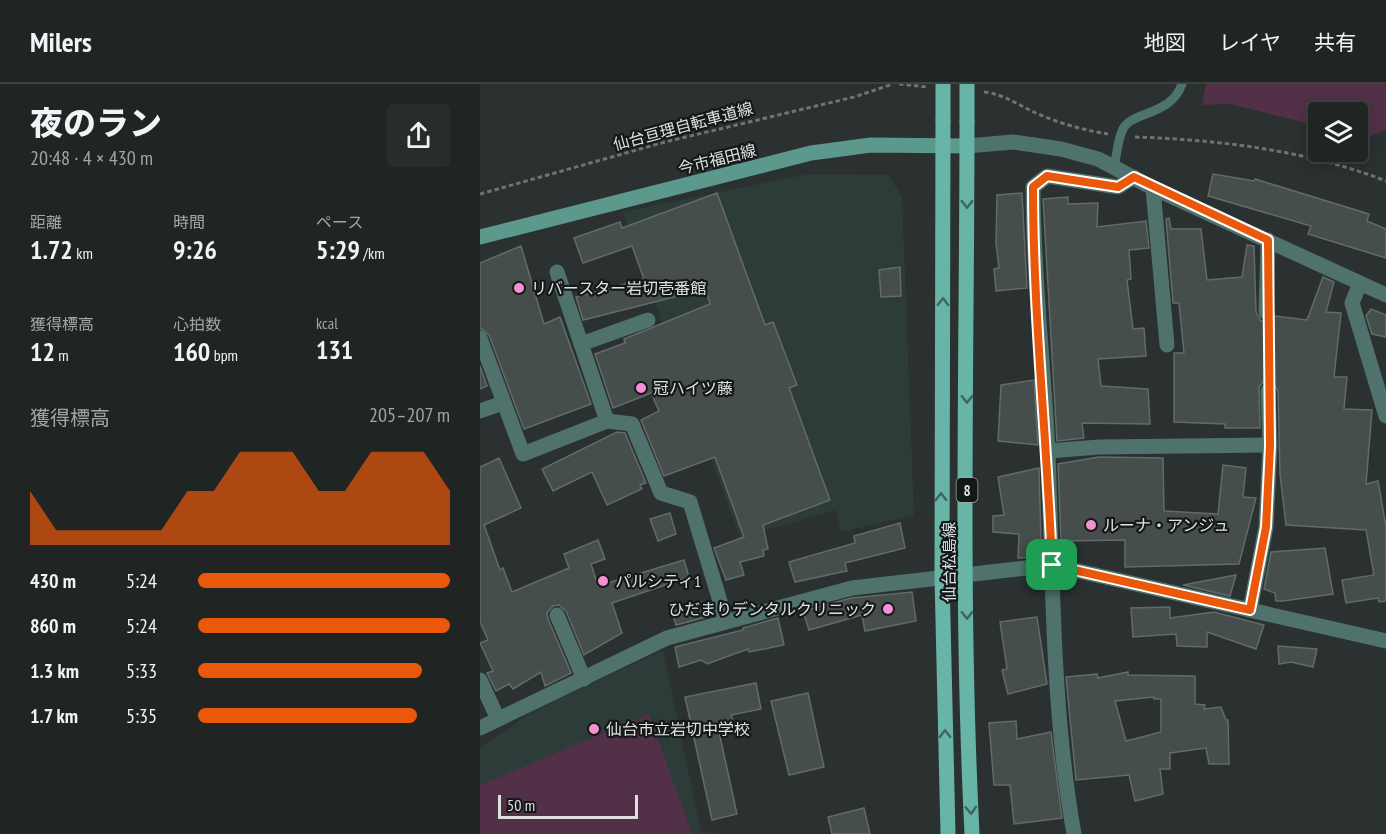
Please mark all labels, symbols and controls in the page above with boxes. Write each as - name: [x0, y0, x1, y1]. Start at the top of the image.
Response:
- text: Milers: [30, 23, 92, 60]
- text: 地図: [1144, 29, 1186, 56]
- text: レイヤ: [1219, 29, 1281, 56]
- text: 共有: [1314, 29, 1356, 56]
- street label: 仙台亘理自転車道線: [611, 98, 755, 154]
- text: 夜のラン: [30, 101, 162, 144]
- map controls: [1308, 102, 1368, 162]
- button: layers: [1308, 102, 1368, 162]
- button: share: [387, 104, 450, 167]
- street label: 今市福田線: [676, 140, 758, 178]
- text: 20:48 · 4 × 430 m: [30, 145, 153, 171]
- one-way arrow: [961, 200, 973, 209]
- text: 距離: [30, 212, 62, 232]
- text: 時間: [173, 212, 205, 232]
- text: ペース: [316, 212, 363, 232]
- text: 1.72: [30, 233, 73, 266]
- text: 9:26: [173, 233, 217, 266]
- text: 5:29: [316, 233, 360, 266]
- text: km: [73, 243, 93, 263]
- text: /km: [360, 243, 385, 263]
- place label: リバースター岩切壱番館: [531, 278, 706, 298]
- marker: リバースター岩切壱番館: [512, 281, 526, 295]
- one-way arrow: [937, 297, 949, 306]
- text: kcal: [316, 313, 338, 333]
- text: 獲得標高: [30, 314, 94, 334]
- text: 心拍数: [173, 314, 221, 334]
- text: 131: [316, 333, 353, 366]
- text: 12: [30, 335, 55, 368]
- text: 160: [173, 335, 210, 368]
- text: m: [55, 345, 69, 365]
- text: bpm: [210, 345, 238, 365]
- place label: 冠ハイツ藤: [653, 378, 733, 398]
- marker: 冠ハイツ藤: [634, 381, 648, 395]
- one-way arrow: [961, 395, 973, 404]
- text: 205–207 m: [369, 402, 450, 428]
- text: 獲得標高: [30, 405, 110, 431]
- road number: 8: [956, 478, 978, 502]
- one-way arrow: [935, 492, 947, 501]
- place label: ルーナ・アンジュ: [1103, 515, 1229, 535]
- marker: ルーナ・アンジュ: [1084, 518, 1098, 532]
- street label: 仙台松島線: [939, 522, 959, 602]
- pin: [1026, 539, 1077, 590]
- icon: arrive: [1035, 548, 1068, 581]
- text: 430 m: [30, 568, 76, 594]
- text: 5:24: [126, 568, 157, 594]
- place label: パルシティ1: [615, 571, 701, 591]
- marker: パルシティ1: [596, 574, 610, 588]
- place label: ひだまりデンタルクリニック: [668, 599, 876, 619]
- marker: ひだまりデンタルクリニック: [881, 602, 895, 616]
- one-way arrow: [961, 611, 973, 620]
- text: 860 m: [30, 613, 76, 639]
- text: 5:24: [126, 613, 157, 639]
- text: 1.3 km: [30, 658, 79, 684]
- text: 5:33: [126, 658, 157, 684]
- text: 1.7 km: [30, 703, 78, 729]
- text: 5:35: [126, 703, 157, 729]
- place label: 仙台市立岩切中学校: [606, 719, 750, 739]
- marker: 仙台市立岩切中学校: [587, 722, 601, 736]
- one-way arrow: [939, 729, 952, 738]
- scale bar: [498, 792, 638, 820]
- text: 50 m: [507, 795, 535, 815]
- one-way arrow: [964, 805, 977, 814]

